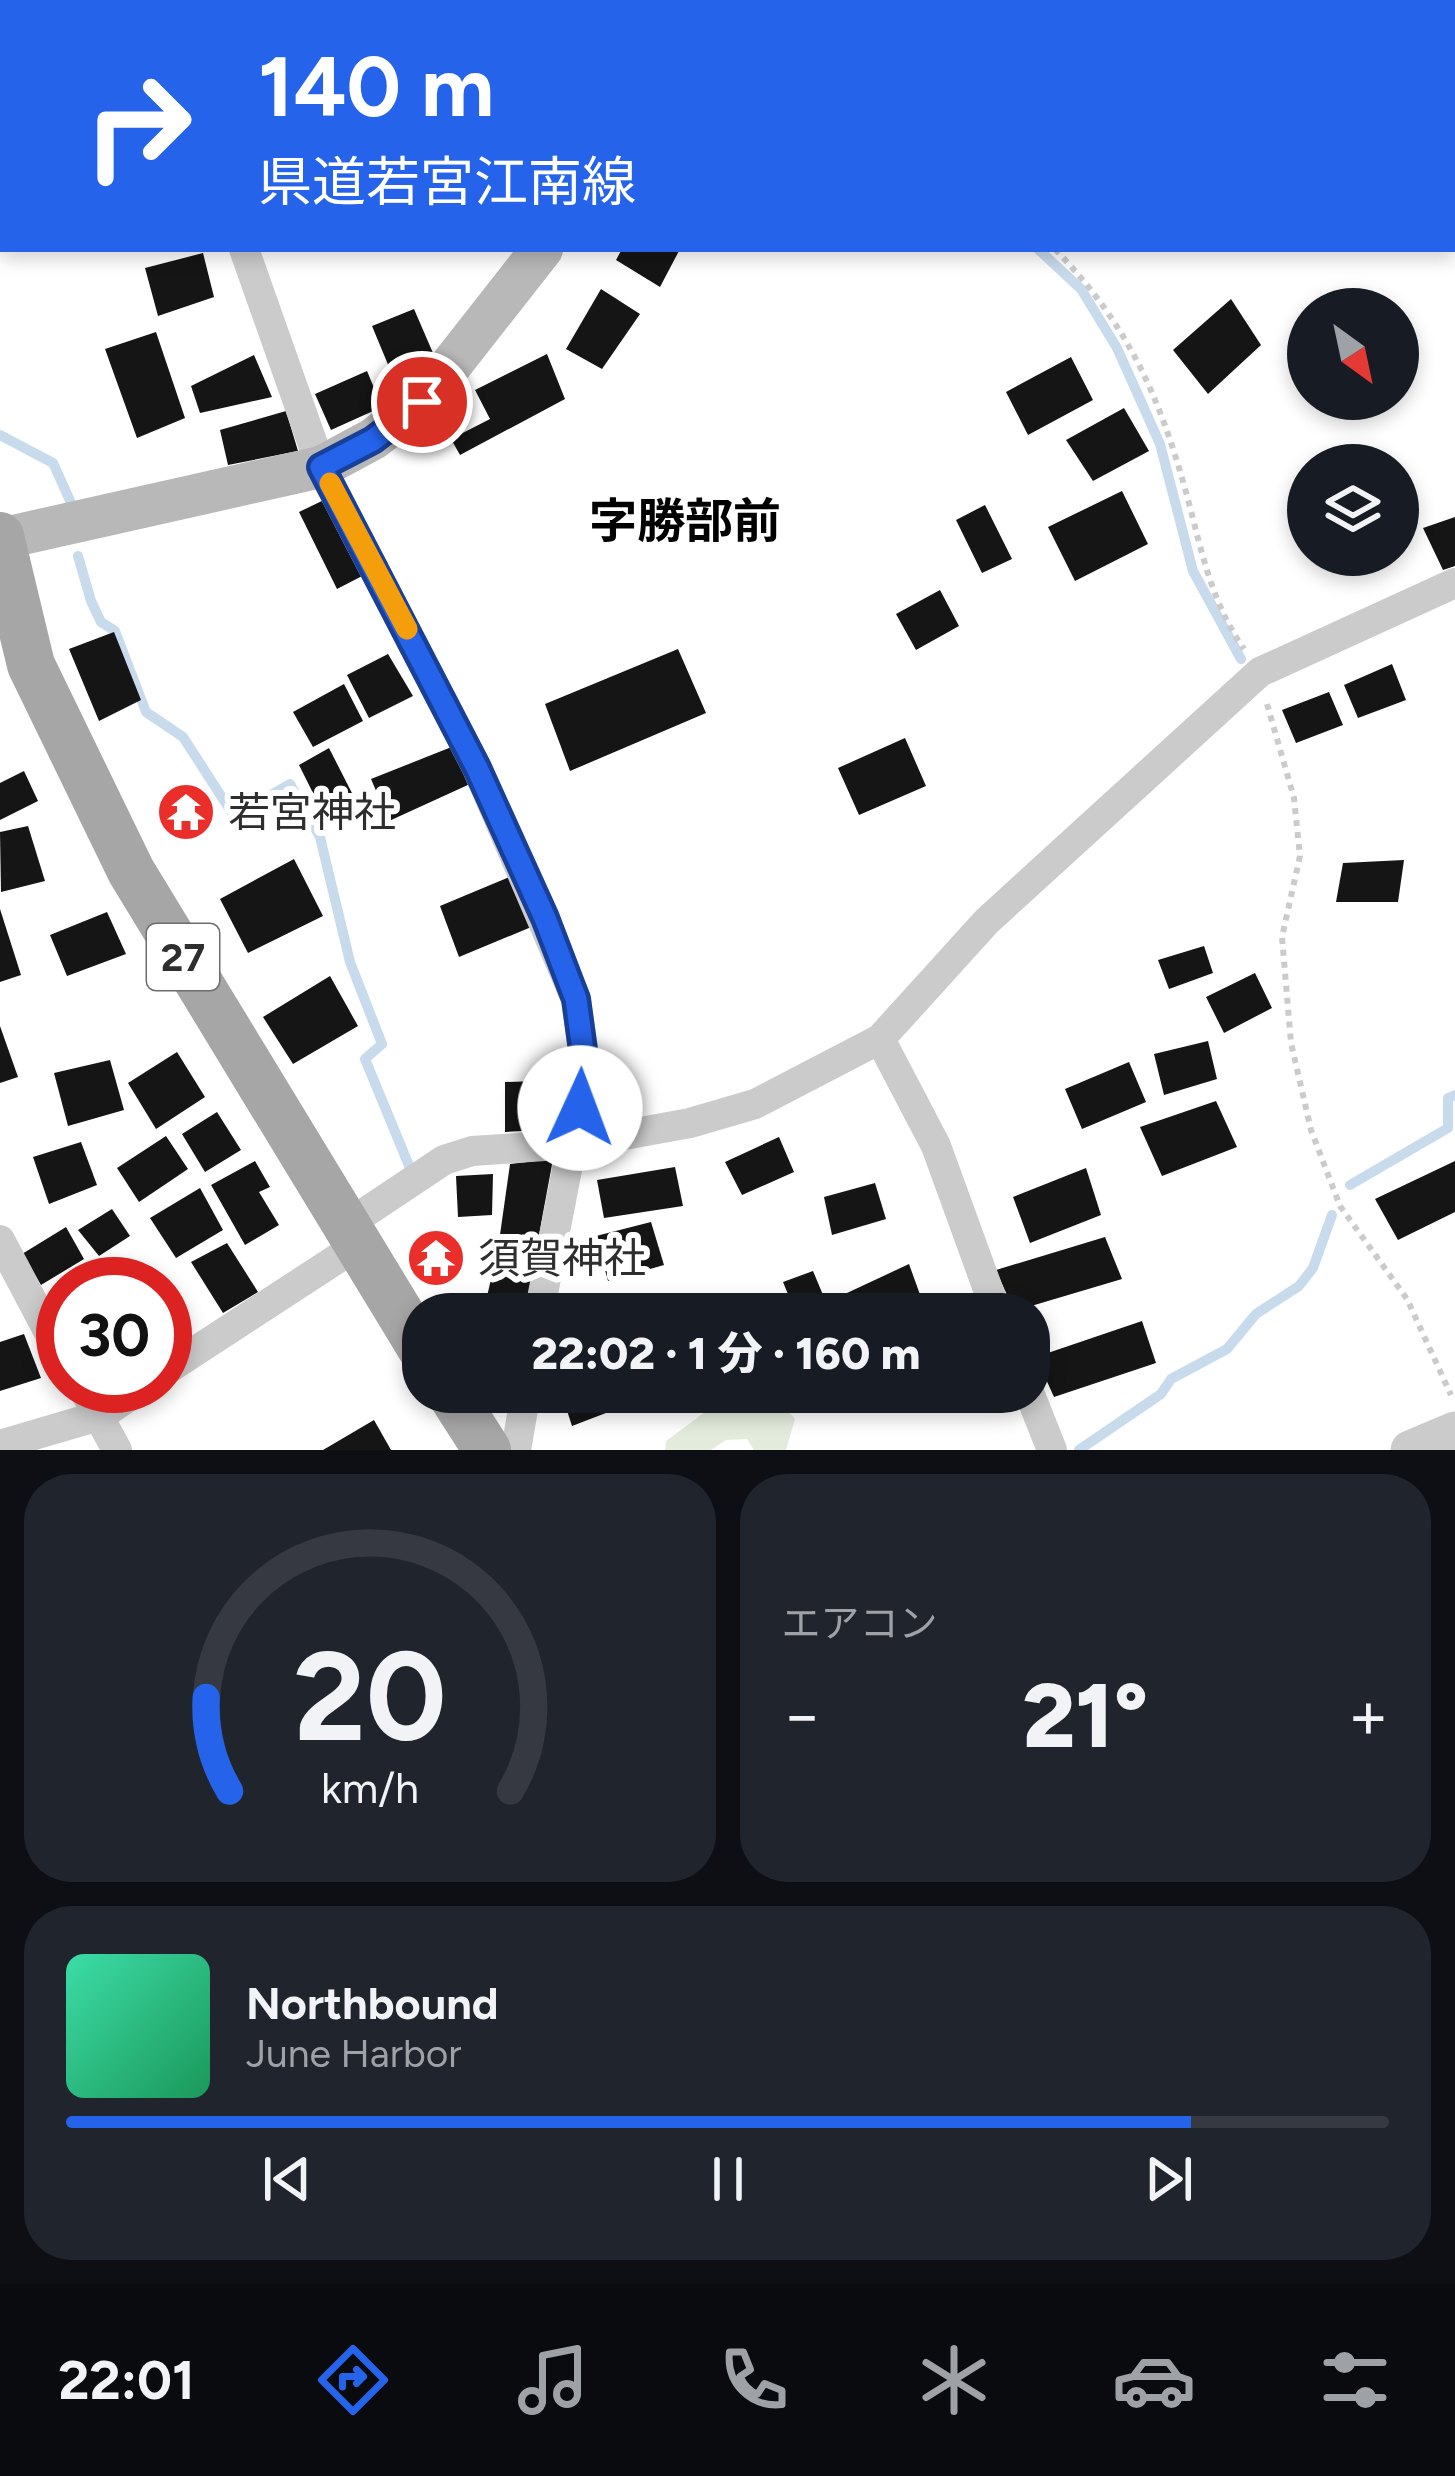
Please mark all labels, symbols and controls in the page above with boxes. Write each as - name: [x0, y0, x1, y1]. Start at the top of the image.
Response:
- text: 140 m: [258, 36, 494, 137]
- icon: right: [60, 48, 216, 204]
- text: 県道若宮江南線: [258, 150, 636, 215]
- north arrow: [1287, 288, 1419, 420]
- map controls: [1287, 288, 1419, 576]
- pin: [371, 351, 473, 453]
- icon: arrive: [389, 369, 455, 435]
- button: layers: [1287, 444, 1419, 576]
- district label: 字勝部前: [589, 492, 781, 550]
- temple icon: 若宮神社: [155, 781, 217, 843]
- place label: 若宮神社: [228, 787, 396, 838]
- road number: 27: [147, 924, 219, 990]
- position arrow: [517, 1045, 643, 1171]
- temple icon: 須賀神社: [405, 1227, 467, 1289]
- place label: 須賀神社: [478, 1233, 646, 1284]
- speed limit sign: 30: [36, 1257, 192, 1413]
- text: 22:02 · 1 分 · 160 m: [532, 1326, 920, 1380]
- text: エアコン: [782, 1600, 938, 1647]
- text: 20: [293, 1621, 446, 1771]
- text: 21°: [1022, 1661, 1148, 1770]
- text: −: [782, 1675, 823, 1755]
- text: +: [1348, 1675, 1389, 1755]
- text: km/h: [321, 1762, 419, 1814]
- text: Northbound: [246, 1976, 499, 2030]
- text: June Harbor: [246, 2030, 462, 2077]
- icon: previous: [254, 2146, 320, 2212]
- icon: pause: [695, 2146, 761, 2212]
- icon: next: [1136, 2146, 1202, 2212]
- icon: directions: [311, 2338, 395, 2422]
- icon: music: [511, 2338, 595, 2422]
- icon: phone: [712, 2338, 796, 2422]
- icon: climate: [912, 2338, 996, 2422]
- icon: car: [1112, 2338, 1196, 2422]
- icon: filters: [1313, 2338, 1397, 2422]
- text: 22:01: [58, 2348, 195, 2413]

